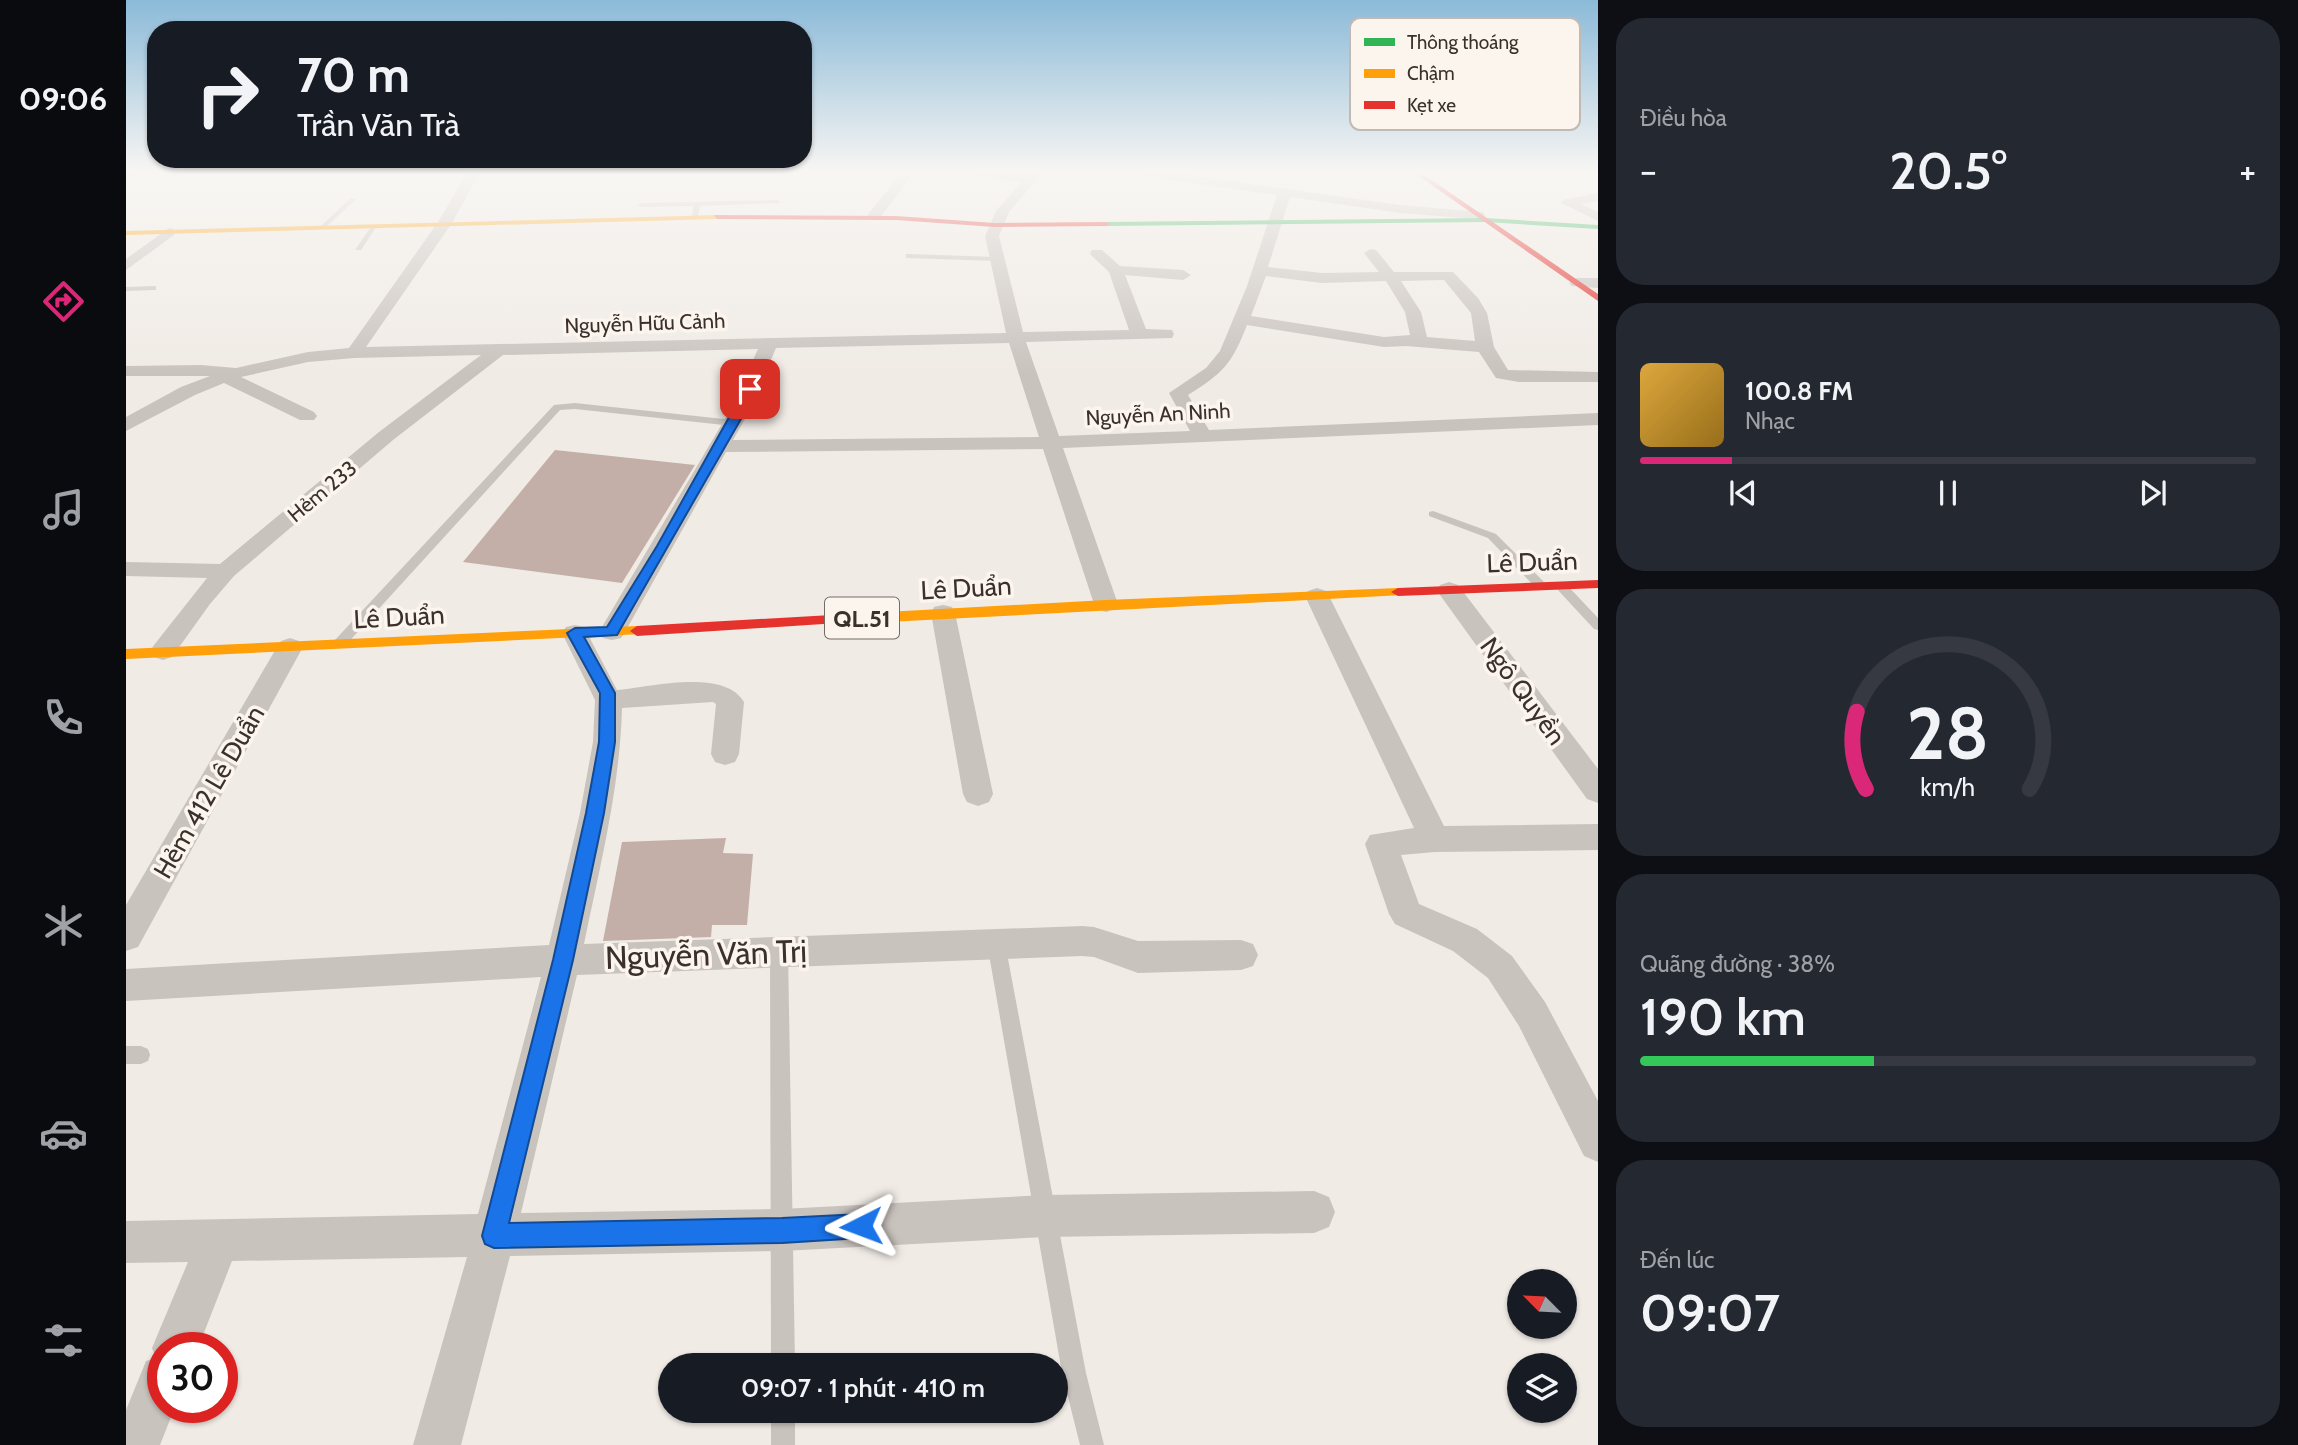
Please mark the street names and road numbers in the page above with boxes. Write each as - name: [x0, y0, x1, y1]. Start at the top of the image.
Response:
- street label: Nguyễn Hữu Cảnh: [564, 308, 726, 338]
- street label: Nguyễn An Ninh: [1085, 398, 1231, 430]
- street label: Hẻm 233: [282, 455, 362, 527]
- street label: Lê Duẩn: [1486, 544, 1578, 580]
- street label: Lê Duẩn: [920, 570, 1012, 606]
- road number: QL.51: [825, 598, 899, 638]
- street label: Lê Duẩn: [353, 599, 445, 635]
- street label: Ngô Quyền: [1473, 631, 1573, 751]
- street label: Hẻm 412 Lê Duẩn: [147, 700, 271, 884]
- street label: Nguyễn Văn Trị: [604, 931, 808, 977]

